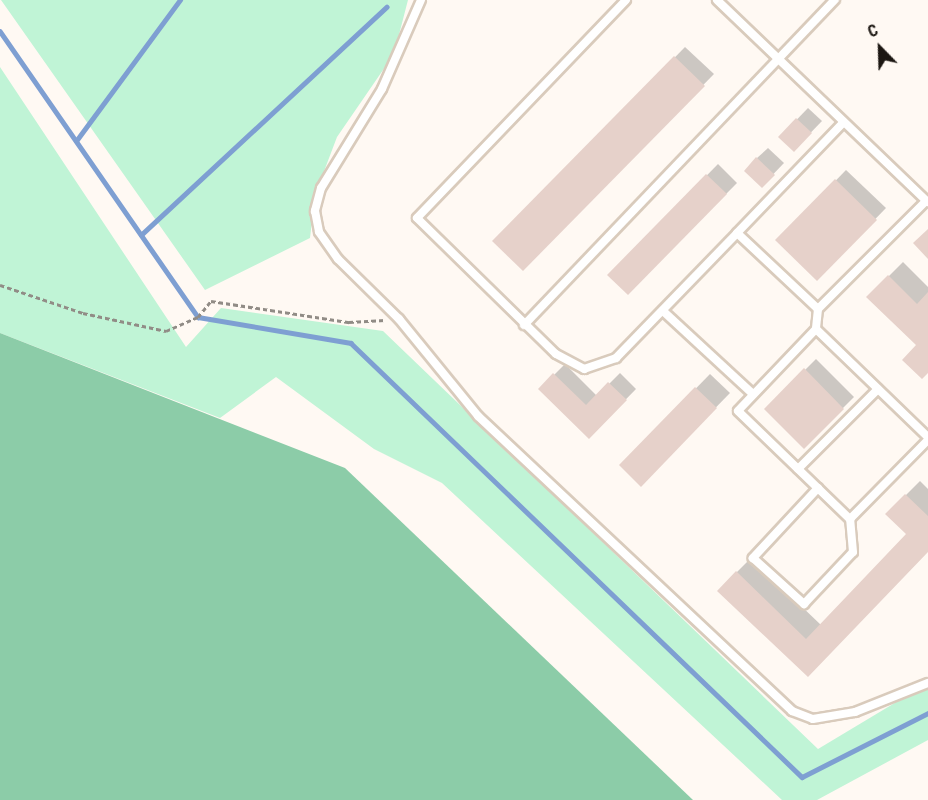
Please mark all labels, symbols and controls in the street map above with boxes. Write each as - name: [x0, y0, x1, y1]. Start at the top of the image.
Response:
- north arrow: [850, 18, 910, 78]
- text: С: [865, 20, 881, 41]

